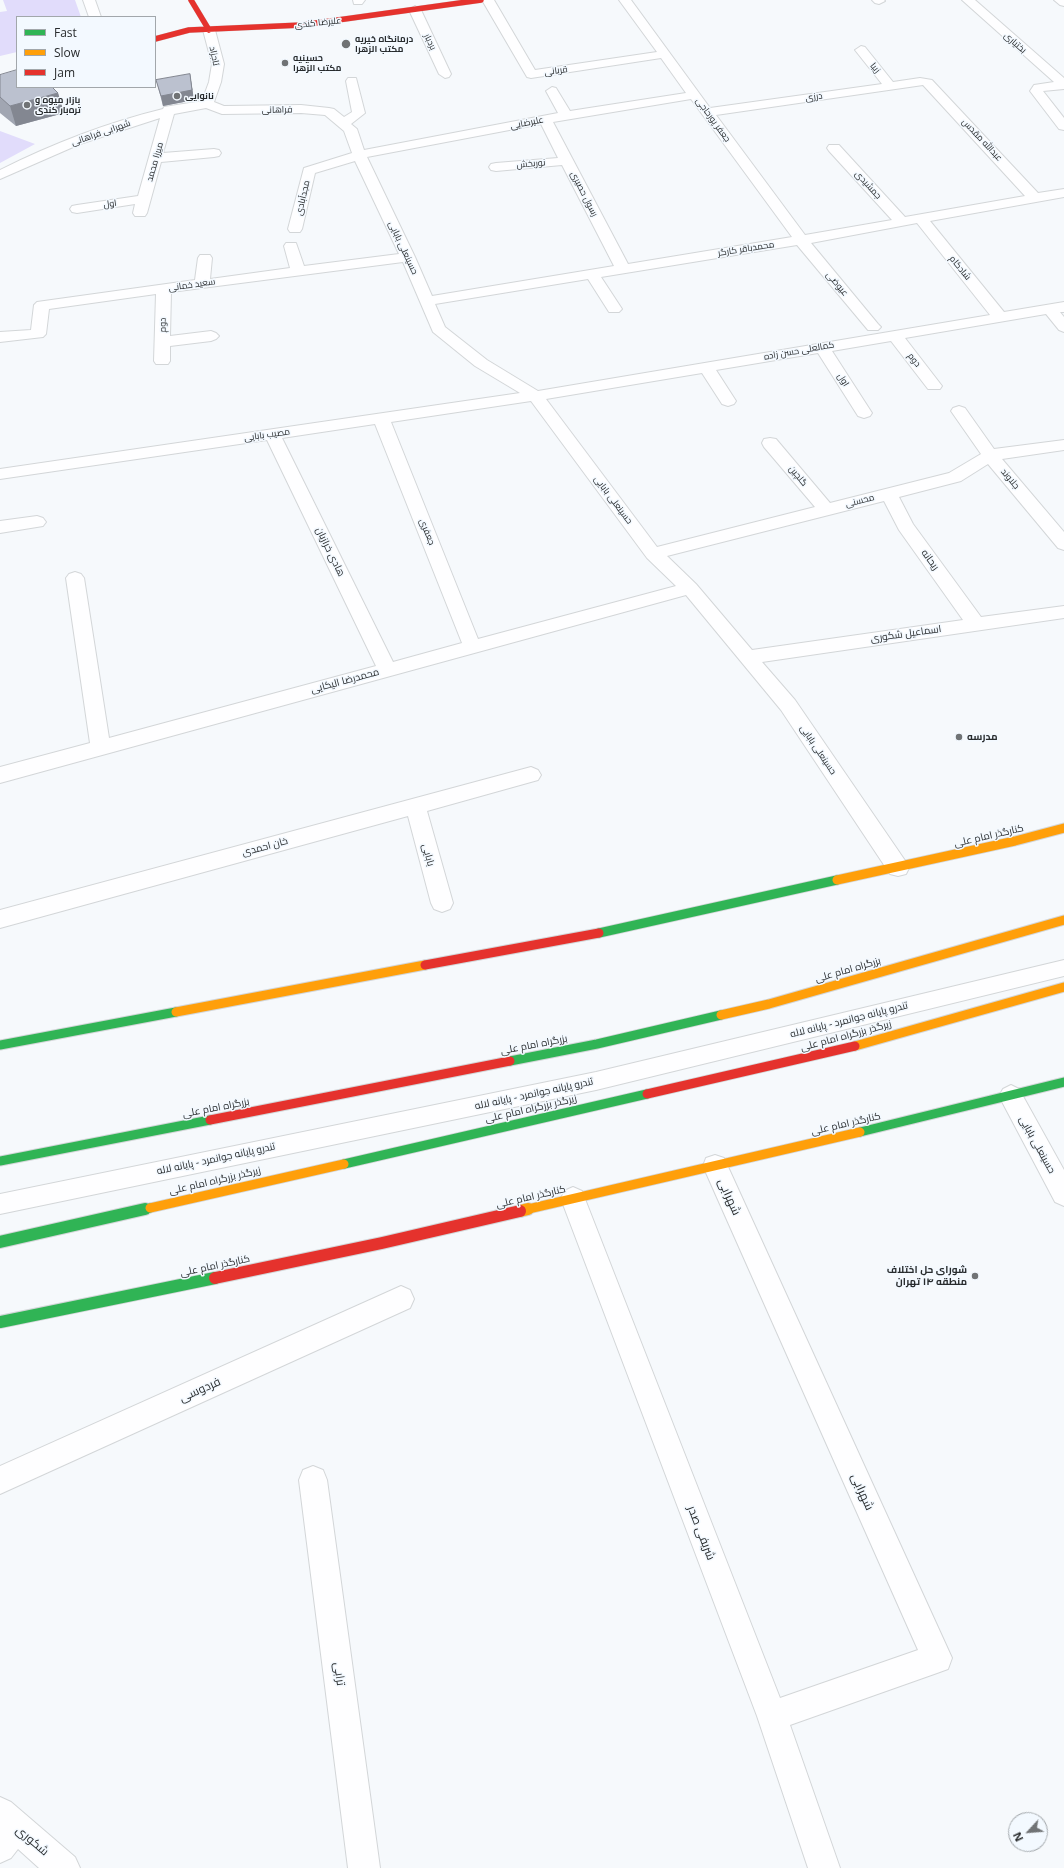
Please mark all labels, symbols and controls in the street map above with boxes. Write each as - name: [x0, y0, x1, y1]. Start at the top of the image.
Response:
- street label: علیرضا کندی: [294, 15, 342, 31]
- legend: [16, 16, 156, 88]
- text: Fast: [54, 24, 77, 41]
- street label: بختیاری: [1002, 30, 1028, 56]
- street label: بردبار: [421, 32, 439, 52]
- place label: درمانگاه خیریه مکتب الزهرا: [355, 34, 413, 55]
- marker: درمانگاه خیریه مکتب الزهرا: [340, 38, 352, 50]
- text: Slow: [54, 44, 80, 61]
- street label: تاجزاد: [207, 45, 221, 67]
- place label: حسینیه مکتب الزهرا: [293, 53, 341, 74]
- marker: حسینیه مکتب الزهرا: [280, 58, 290, 68]
- street label: زیبا: [868, 61, 882, 75]
- text: Jam: [54, 64, 75, 81]
- street label: قربانی: [544, 64, 568, 78]
- street label: درزی: [805, 90, 823, 104]
- marker: نانوایی: [172, 91, 182, 101]
- place label: نانوایی: [185, 91, 214, 101]
- place label: بازار میوه و تره‌بار کندی: [35, 95, 81, 116]
- street label: جعفر پورحاجی: [693, 96, 733, 144]
- marker: بازار میوه و تره‌بار کندی: [22, 100, 32, 110]
- street label: فراهانی: [262, 104, 292, 116]
- street label: علیرضایی: [509, 114, 545, 132]
- street label: عبدالله مقدس: [960, 116, 1004, 164]
- street label: شهرابی فراهانی: [70, 118, 132, 148]
- street label: میرزا محمد: [144, 141, 166, 183]
- street label: نوربخش: [516, 157, 546, 171]
- street label: جمشیدی: [852, 169, 884, 201]
- street label: رسول حصیری: [568, 170, 600, 218]
- street label: مجدآبادی: [294, 179, 312, 217]
- street label: اول: [103, 198, 117, 210]
- street label: حسینعلی بابایی: [386, 220, 420, 276]
- street label: محمدباقر کارگر: [717, 239, 775, 259]
- street label: شادکام: [947, 254, 973, 282]
- street label: عیوضی: [824, 270, 850, 298]
- street label: سعید خمانی: [168, 276, 216, 294]
- street label: دوم: [157, 317, 169, 333]
- street label: کمالعلی حسن زاده: [763, 339, 835, 363]
- street label: دوم: [905, 351, 923, 369]
- street label: اول: [835, 371, 851, 389]
- street label: مصیب بابایی: [243, 426, 291, 444]
- street label: گلچین: [786, 464, 810, 488]
- street label: جلاوند: [998, 467, 1022, 491]
- street label: حسینعلی بابایی: [591, 474, 635, 526]
- street label: محسنی: [844, 492, 876, 510]
- street label: جعفری: [417, 517, 437, 547]
- street label: هادی خرازیان: [313, 525, 347, 579]
- street label: ریحانه: [918, 547, 942, 573]
- street label: اسماعیل شکوری: [870, 623, 942, 645]
- street label: محمدرضا الیکایی: [309, 666, 381, 696]
- street label: حسینعلی بابایی: [798, 723, 838, 777]
- place label: مدرسه: [967, 731, 998, 743]
- marker: مدرسه: [954, 732, 964, 742]
- street label: کنارگذر امام علی: [953, 822, 1025, 850]
- street label: خان احمدی: [241, 835, 289, 859]
- street label: بابایی: [419, 842, 437, 868]
- street label: بزرگراه امام علی: [814, 955, 882, 985]
- street label: تندرو پایانه جوانمرد - پایانه لاله: [789, 1000, 909, 1040]
- street label: زیرگذر بزرگراه امام علی: [799, 1018, 893, 1054]
- street label: بزرگراه امام علی: [500, 1033, 568, 1057]
- street label: تندرو پایانه جوانمرد - پایانه لاله: [474, 1076, 594, 1112]
- street label: زیرگذر بزرگراه امام علی: [484, 1093, 578, 1125]
- street label: بزرگراه امام علی: [182, 1096, 250, 1120]
- street label: کنارگذر امام علی: [810, 1110, 882, 1138]
- street label: حسینعلی بابایی: [1016, 1114, 1058, 1176]
- street label: تندرو پایانه جوانمرد - پایانه لاله: [156, 1141, 276, 1177]
- street label: زیرگذر بزرگراه امام علی: [168, 1165, 262, 1197]
- street label: شهرابی: [715, 1176, 743, 1218]
- street label: کنارگذر امام علی: [495, 1183, 567, 1211]
- street label: کنارگذر امام علی: [179, 1253, 251, 1279]
- place label: شورای حل اختلاف منطقه ۱۴ تهران: [887, 1264, 967, 1288]
- marker: شورای حل اختلاف منطقه ۱۴ تهران: [970, 1271, 980, 1281]
- street label: فردوسی: [177, 1375, 223, 1405]
- street label: شهرابی: [848, 1471, 876, 1513]
- street label: شریفی صدر: [684, 1504, 718, 1562]
- street label: ترابی: [330, 1661, 348, 1687]
- north arrow: [1008, 1812, 1048, 1852]
- street label: شکوری: [13, 1823, 51, 1859]
- text: N: [1009, 1830, 1026, 1844]

